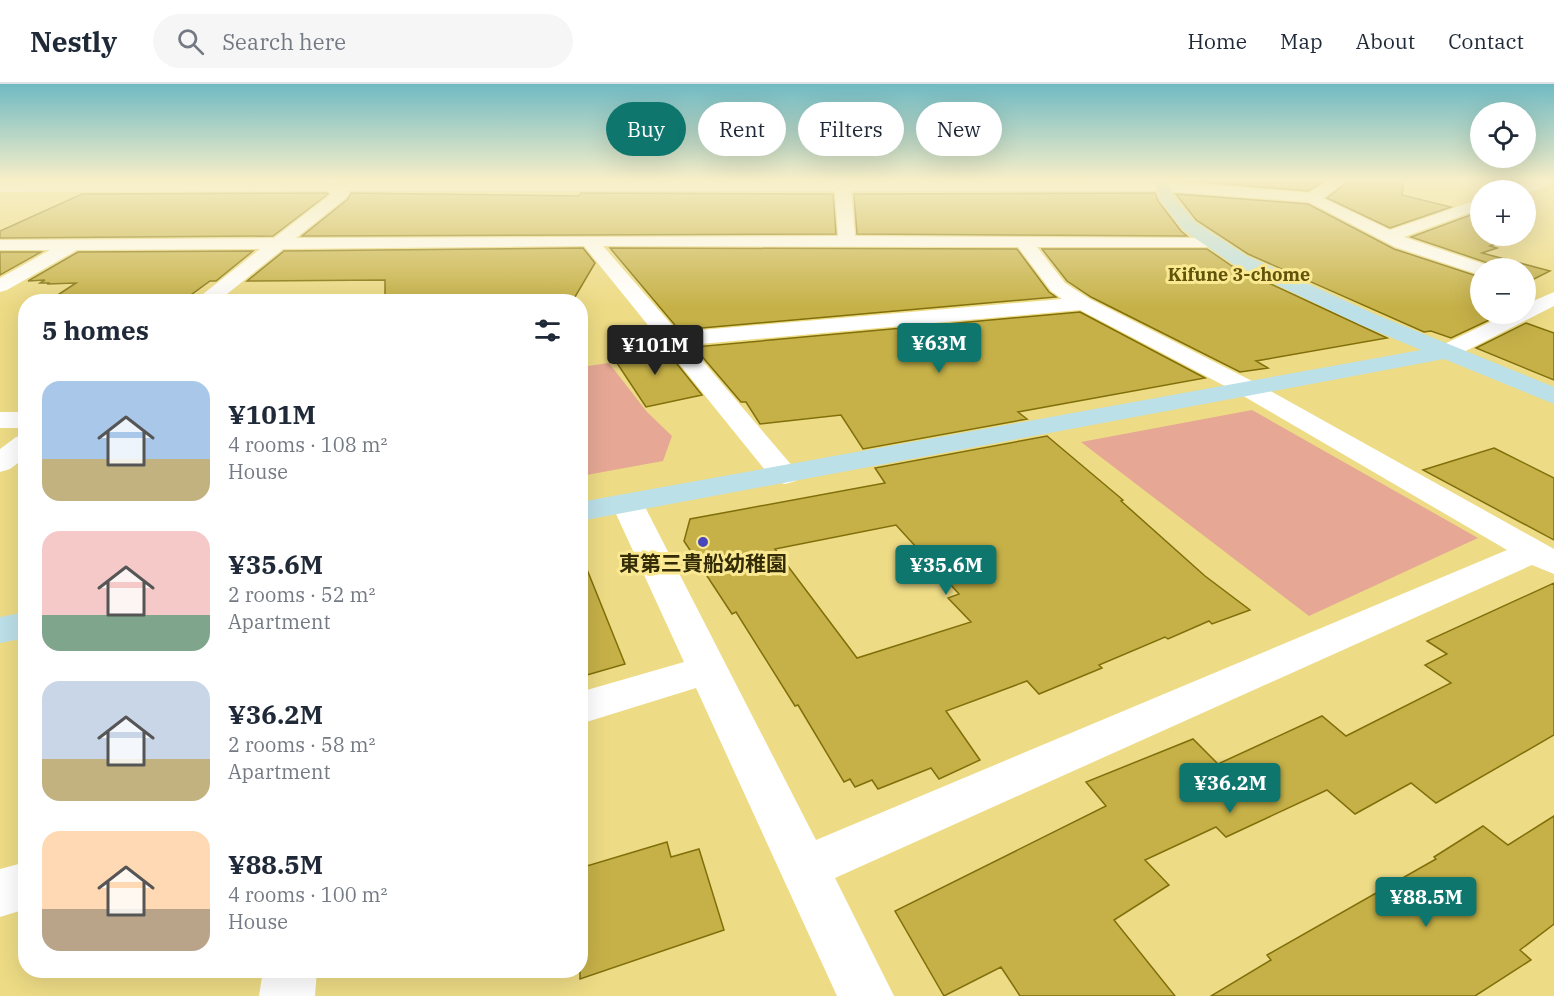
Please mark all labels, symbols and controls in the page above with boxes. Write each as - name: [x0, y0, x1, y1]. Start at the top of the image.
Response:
- search box: [153, 14, 573, 68]
- text: Nestly: [30, 23, 117, 60]
- icon: search: [174, 25, 207, 58]
- text: Search here: [222, 27, 346, 56]
- text: Home: [1187, 27, 1247, 55]
- text: Map: [1280, 27, 1323, 55]
- text: About: [1356, 27, 1415, 55]
- text: Contact: [1448, 27, 1524, 55]
- chip: Buy: [606, 102, 686, 156]
- chip: Rent: [698, 102, 786, 156]
- chip: Filters: [798, 102, 904, 156]
- chip: New: [916, 102, 1002, 156]
- map controls: [1470, 102, 1536, 324]
- button: locate: [1470, 102, 1536, 168]
- button: +: [1470, 180, 1536, 246]
- button: −: [1470, 258, 1536, 324]
- district label: Kifune 3-chome: [1168, 263, 1310, 286]
- text: 5 homes: [42, 313, 149, 347]
- icon: filters: [531, 314, 564, 347]
- pin: ¥63M: [903, 323, 975, 374]
- pin: ¥101M: [613, 325, 697, 376]
- text: ¥63M: [911, 329, 967, 356]
- text: ¥101M: [621, 331, 689, 358]
- text: ¥101M: [228, 397, 316, 431]
- icon: home: [90, 405, 162, 477]
- text: 4 rooms · 108 m²: [228, 431, 387, 458]
- text: House: [228, 458, 288, 485]
- marker: 東第三貴船幼稚園: [696, 535, 710, 549]
- pin: ¥35.6M: [897, 545, 995, 596]
- text: ¥35.6M: [228, 547, 323, 581]
- place label: 東第三貴船幼稚園: [619, 549, 787, 577]
- text: ¥35.6M: [909, 551, 983, 578]
- icon: home: [90, 555, 162, 627]
- text: 2 rooms · 52 m²: [228, 581, 375, 608]
- text: Apartment: [228, 608, 331, 635]
- text: ¥36.2M: [228, 697, 323, 731]
- icon: home: [90, 705, 162, 777]
- text: 2 rooms · 58 m²: [228, 731, 375, 758]
- text: Apartment: [228, 758, 331, 785]
- pin: ¥36.2M: [1181, 763, 1279, 814]
- text: ¥36.2M: [1193, 769, 1267, 796]
- text: ¥88.5M: [228, 847, 323, 881]
- icon: home: [90, 855, 162, 927]
- pin: ¥88.5M: [1377, 877, 1475, 928]
- text: 4 rooms · 100 m²: [228, 881, 387, 908]
- text: ¥88.5M: [1389, 883, 1463, 910]
- text: House: [228, 908, 288, 935]

